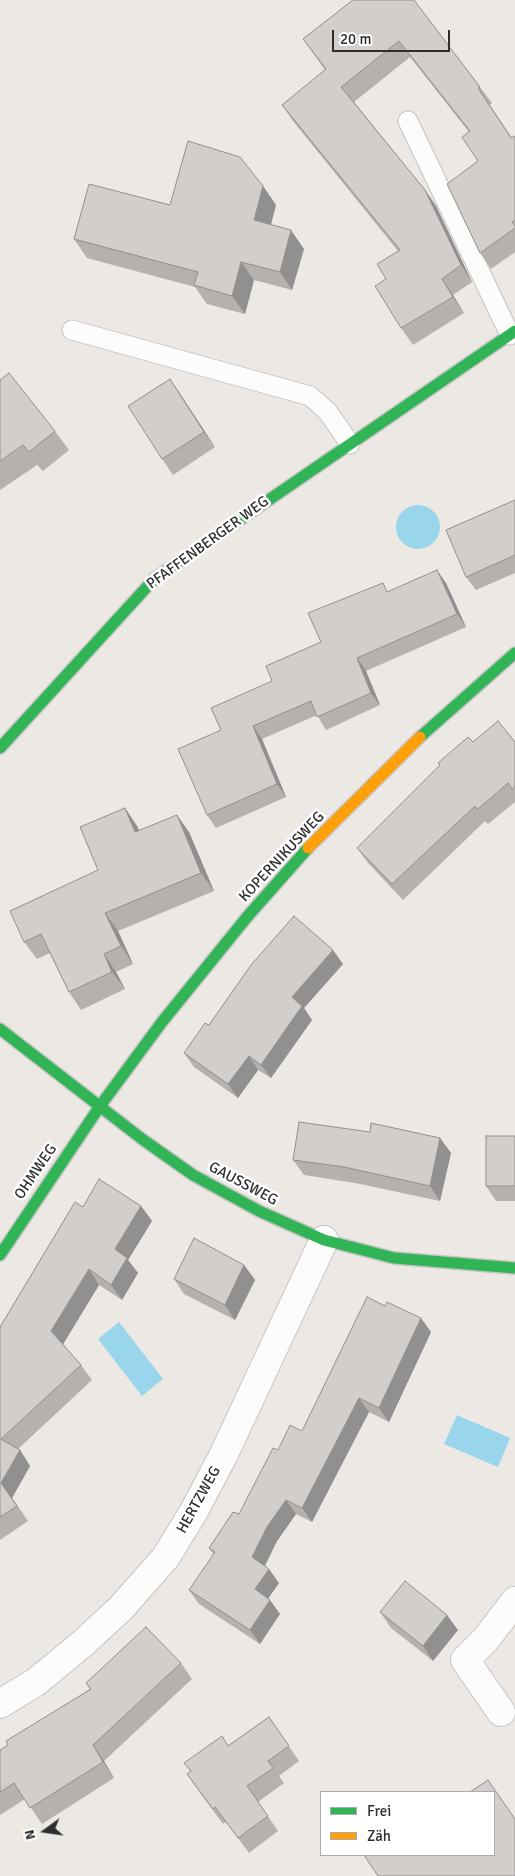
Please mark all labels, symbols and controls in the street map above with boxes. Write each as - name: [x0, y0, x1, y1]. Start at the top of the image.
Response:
- scale bar: [335, 20, 452, 52]
- text: 20 m: [340, 30, 371, 48]
- street label: PFAFFENBERGER WEG: [143, 493, 273, 593]
- street label: KOPERNIKUSWEG: [236, 808, 328, 906]
- street label: OHMWEG: [11, 1141, 61, 1203]
- street label: GAUSSWEG: [205, 1158, 281, 1210]
- street label: HERTZWEG: [173, 1463, 225, 1537]
- legend: [320, 1791, 495, 1856]
- text: Frei: [367, 1802, 391, 1820]
- north arrow: [20, 1806, 70, 1856]
- text: Zäh: [367, 1827, 391, 1845]
- text: N: [21, 1828, 39, 1842]

